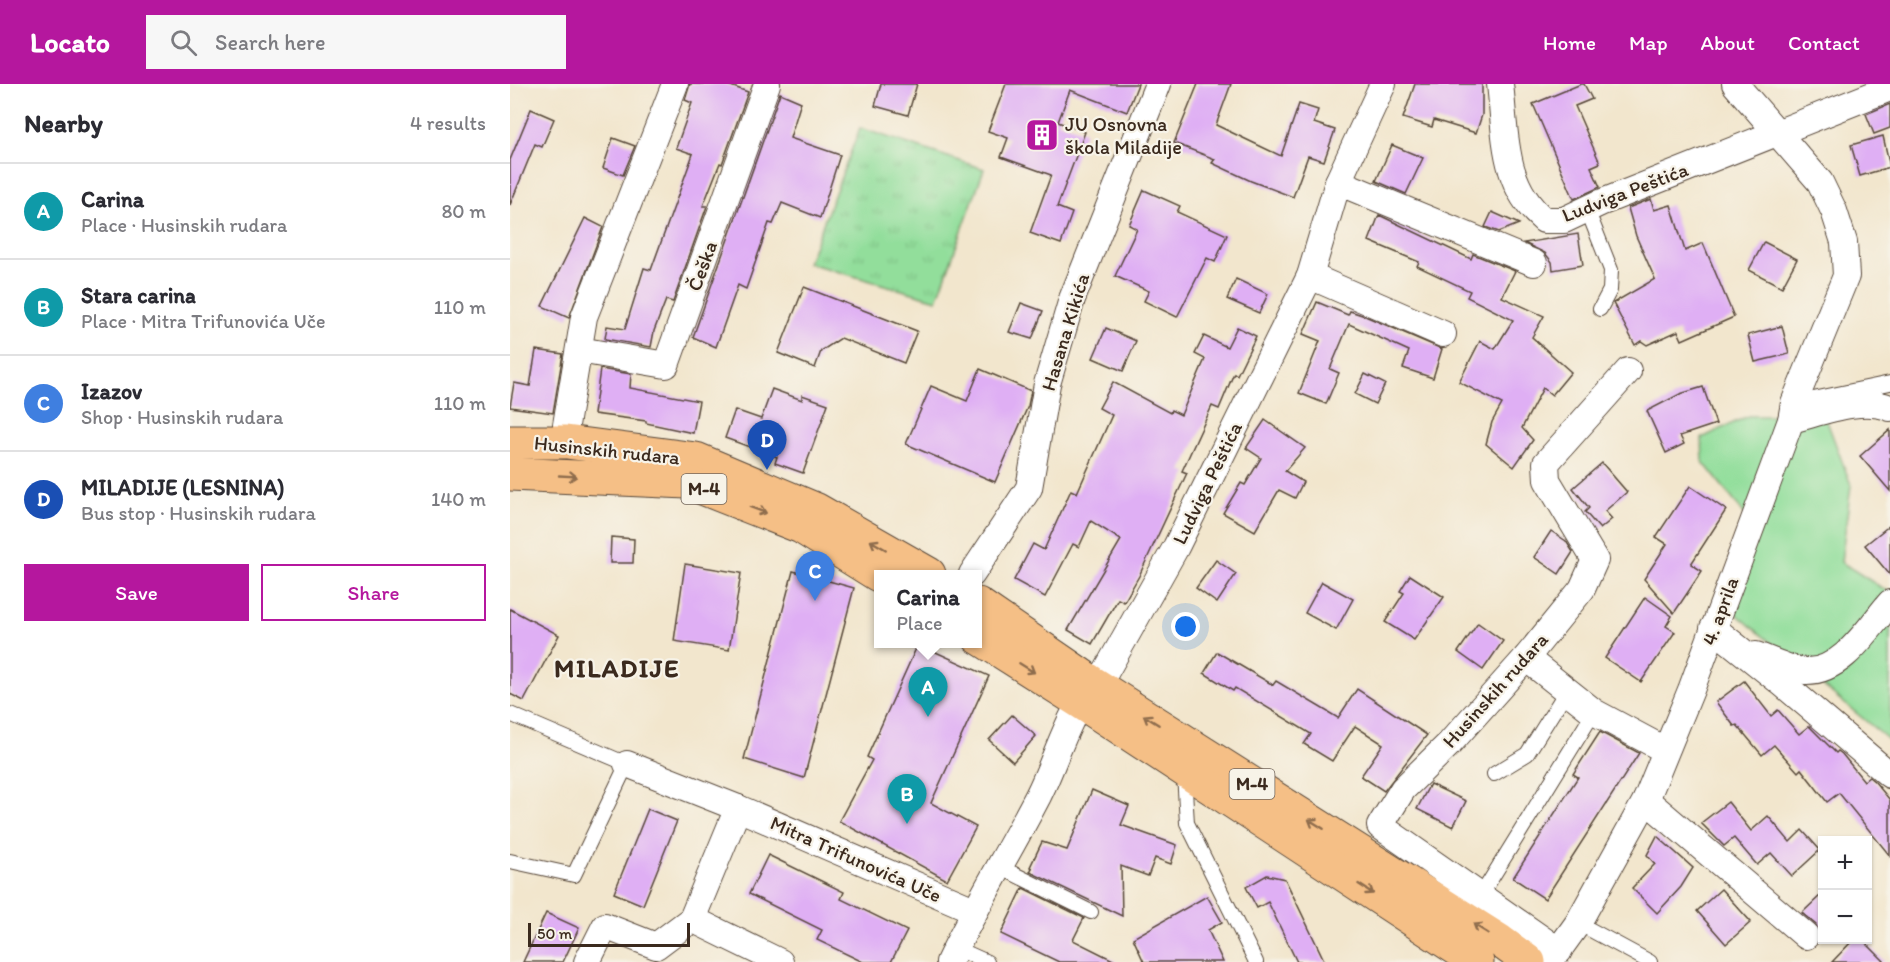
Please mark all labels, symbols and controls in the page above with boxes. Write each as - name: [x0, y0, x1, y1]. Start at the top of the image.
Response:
- search box: [146, 15, 566, 69]
- text: Locato: [30, 25, 110, 59]
- icon: search: [167, 26, 200, 59]
- text: Search here: [215, 29, 325, 56]
- text: Home: [1543, 30, 1596, 55]
- text: Map: [1629, 30, 1668, 55]
- text: About: [1701, 30, 1755, 55]
- text: Contact: [1788, 30, 1860, 55]
- text: Nearby: [24, 107, 103, 139]
- text: 4 results: [410, 111, 486, 135]
- place label: JU Osnovna škola Miladije: [1065, 112, 1182, 159]
- building icon: JU Osnovna škola Miladije: [1024, 117, 1060, 153]
- street label: Ludviga Peštića: [1559, 157, 1692, 227]
- text: Carina: [81, 186, 144, 213]
- text: A: [37, 199, 50, 223]
- text: 80 m: [441, 199, 486, 223]
- text: Place · Husinskih rudara: [81, 213, 287, 237]
- street label: Češka: [682, 238, 722, 294]
- street label: Hasana Kikića: [1036, 270, 1094, 394]
- text: Stara carina: [81, 282, 196, 309]
- text: B: [37, 295, 50, 319]
- text: 110 m: [434, 295, 486, 319]
- text: Place · Mitra Trifunovića Uče: [81, 309, 326, 333]
- text: Izazov: [81, 378, 142, 405]
- text: C: [37, 391, 50, 415]
- text: 110 m: [434, 391, 486, 415]
- text: Shop · Husinskih rudara: [81, 405, 283, 429]
- street label: Ludviga Peštića: [1167, 417, 1247, 548]
- pin: D: [748, 420, 786, 470]
- street label: Husinskih rudara: [533, 430, 682, 470]
- one-way arrow: [558, 471, 578, 482]
- text: MILADIJE (LESNINA): [81, 474, 284, 501]
- road number: M-4: [682, 474, 726, 504]
- text: D: [37, 487, 50, 511]
- text: 140 m: [431, 487, 486, 511]
- text: Bus stop · Husinskih rudara: [81, 501, 316, 525]
- one-way arrow: [748, 505, 767, 516]
- one-way arrow: [870, 539, 887, 551]
- pin: C: [796, 552, 834, 601]
- button: Save: [24, 564, 249, 621]
- button: Share: [261, 564, 486, 621]
- popup: [874, 570, 982, 648]
- street label: 4. aprila: [1697, 573, 1744, 649]
- text: Carina: [896, 584, 960, 611]
- text: Place: [896, 611, 943, 635]
- your location: [1171, 612, 1200, 641]
- street label: Husinskih rudara: [1437, 627, 1553, 752]
- district label: MILADIJE: [554, 652, 680, 684]
- one-way arrow: [1018, 663, 1035, 675]
- pin: A: [908, 668, 948, 717]
- one-way arrow: [1143, 714, 1160, 726]
- road number: M-4: [1230, 769, 1274, 799]
- pin: B: [888, 774, 926, 824]
- street label: Mitra Trifunovića Uče: [767, 810, 945, 908]
- one-way arrow: [1308, 818, 1325, 830]
- map controls: [1818, 836, 1872, 944]
- button: +: [1818, 836, 1872, 890]
- one-way arrow: [1358, 883, 1375, 896]
- button: −: [1818, 890, 1872, 944]
- scale bar: [528, 920, 690, 948]
- one-way arrow: [1473, 922, 1490, 934]
- text: 50 m: [537, 924, 572, 943]

